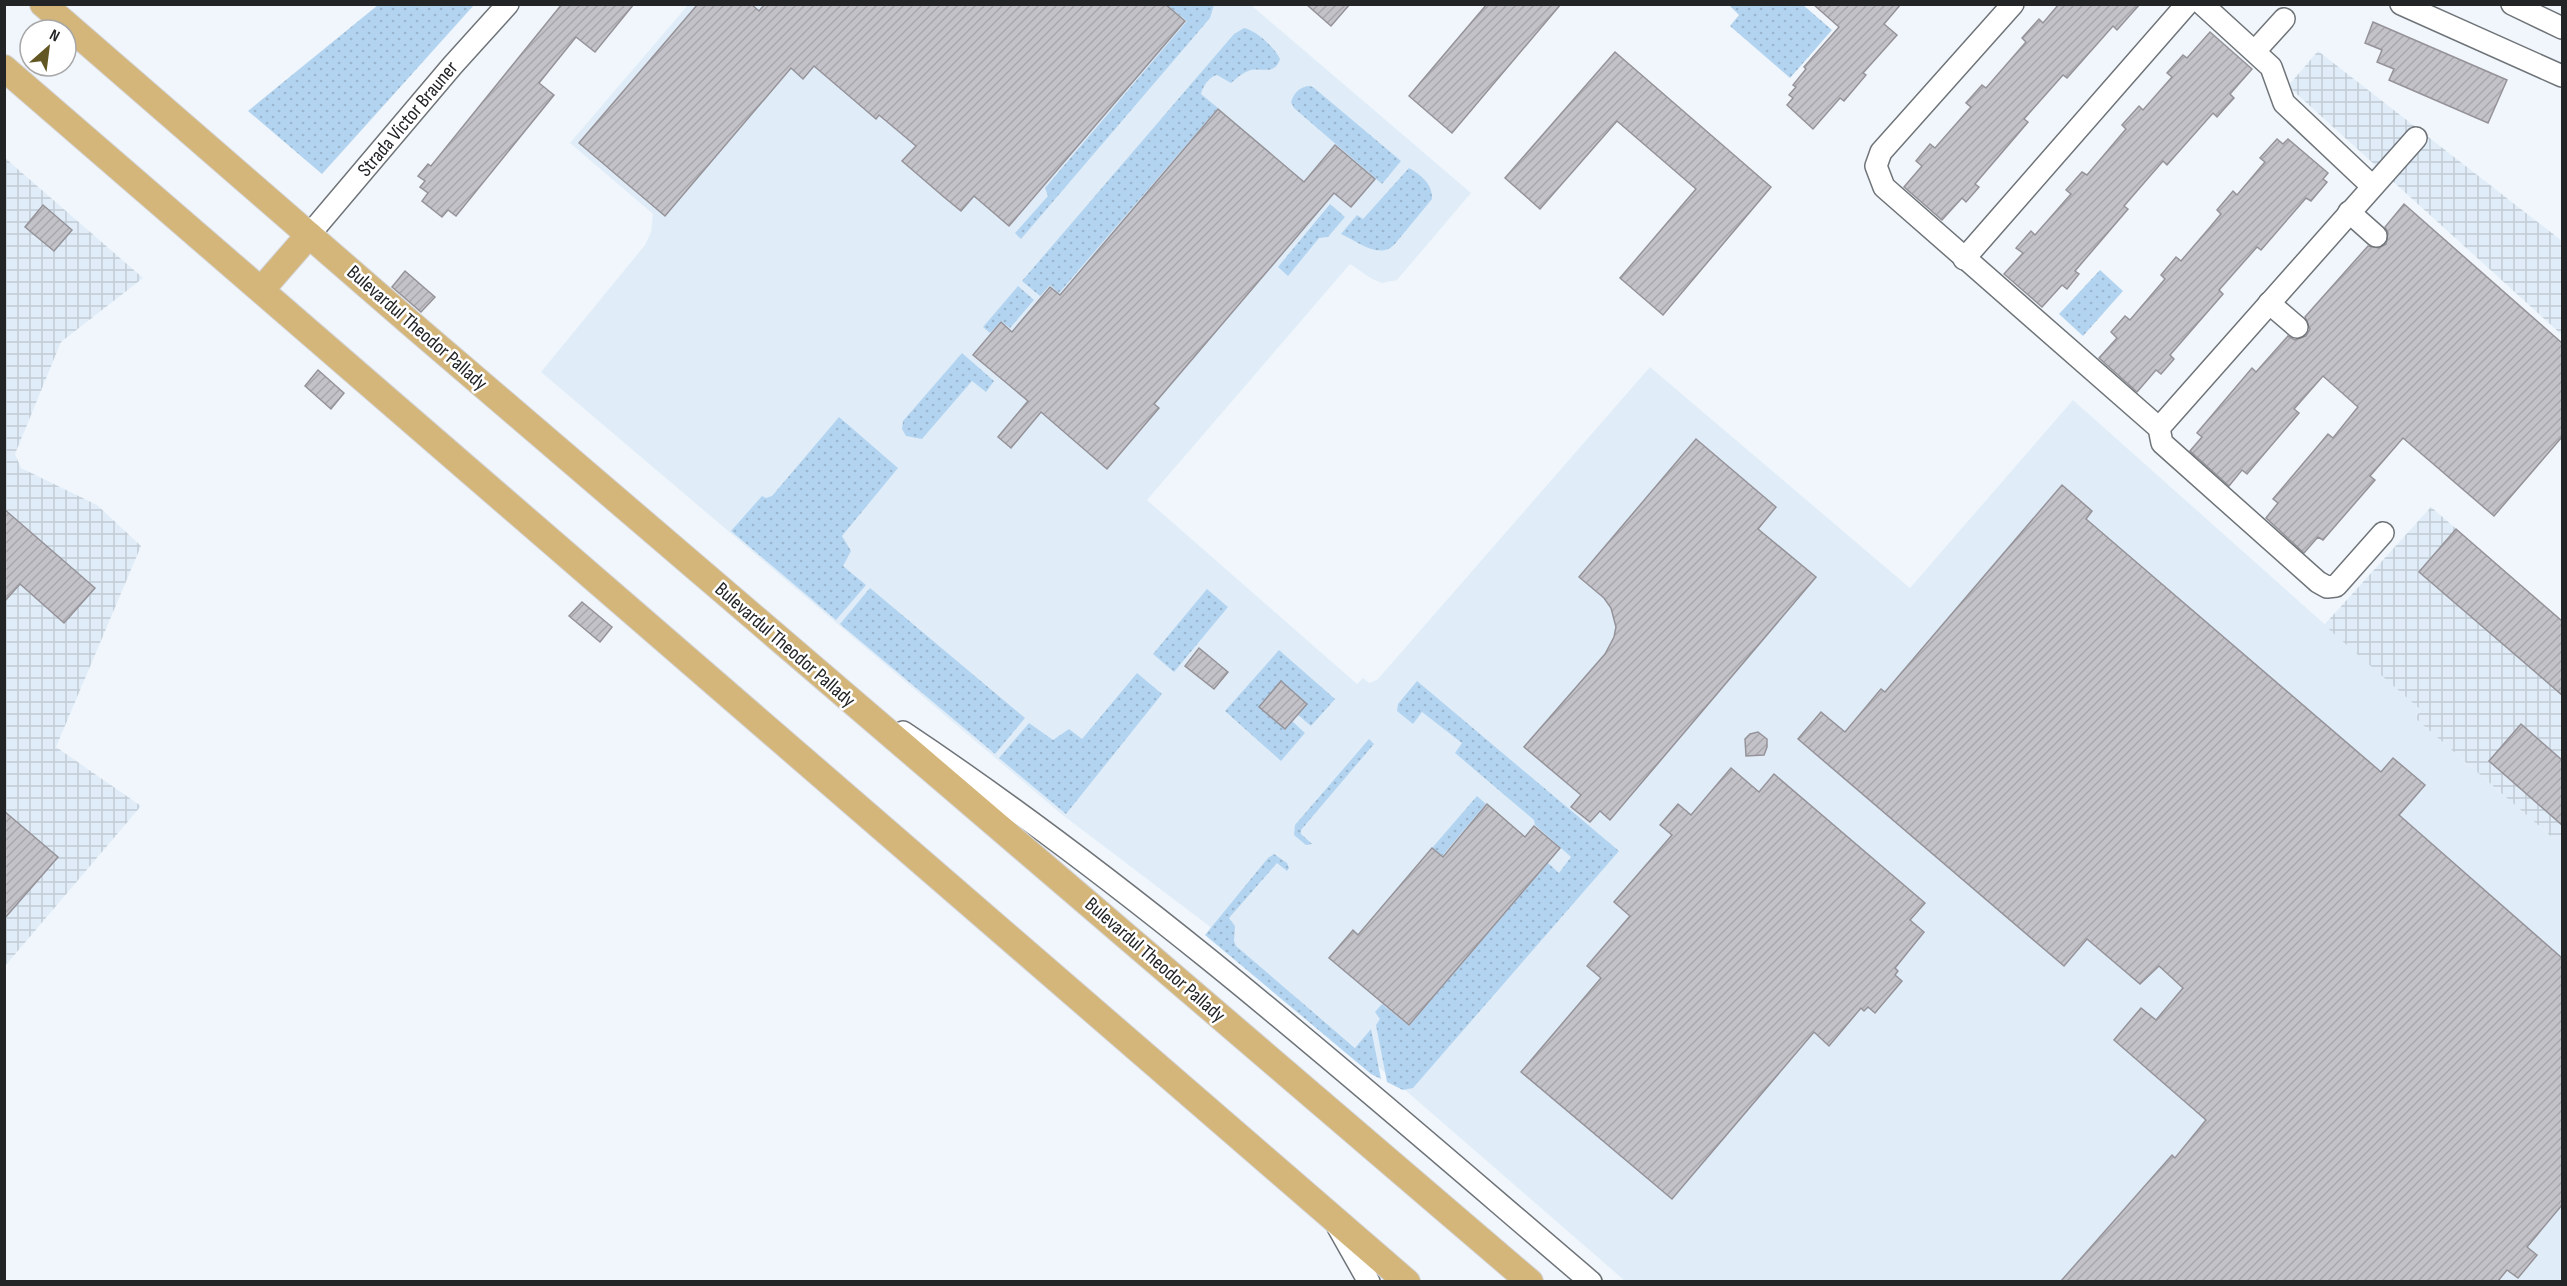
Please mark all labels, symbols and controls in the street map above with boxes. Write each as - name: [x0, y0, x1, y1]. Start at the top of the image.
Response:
- north arrow: [18, 18, 78, 78]
- text: N: [46, 26, 63, 46]
- street label: Strada Victor Brauner: [353, 56, 463, 182]
- street label: Bulevardul Theodor Pallady: [342, 260, 492, 396]
- street label: Bulevardul Theodor Pallady: [710, 577, 860, 713]
- street label: Bulevardul Theodor Pallady: [1080, 892, 1230, 1028]

